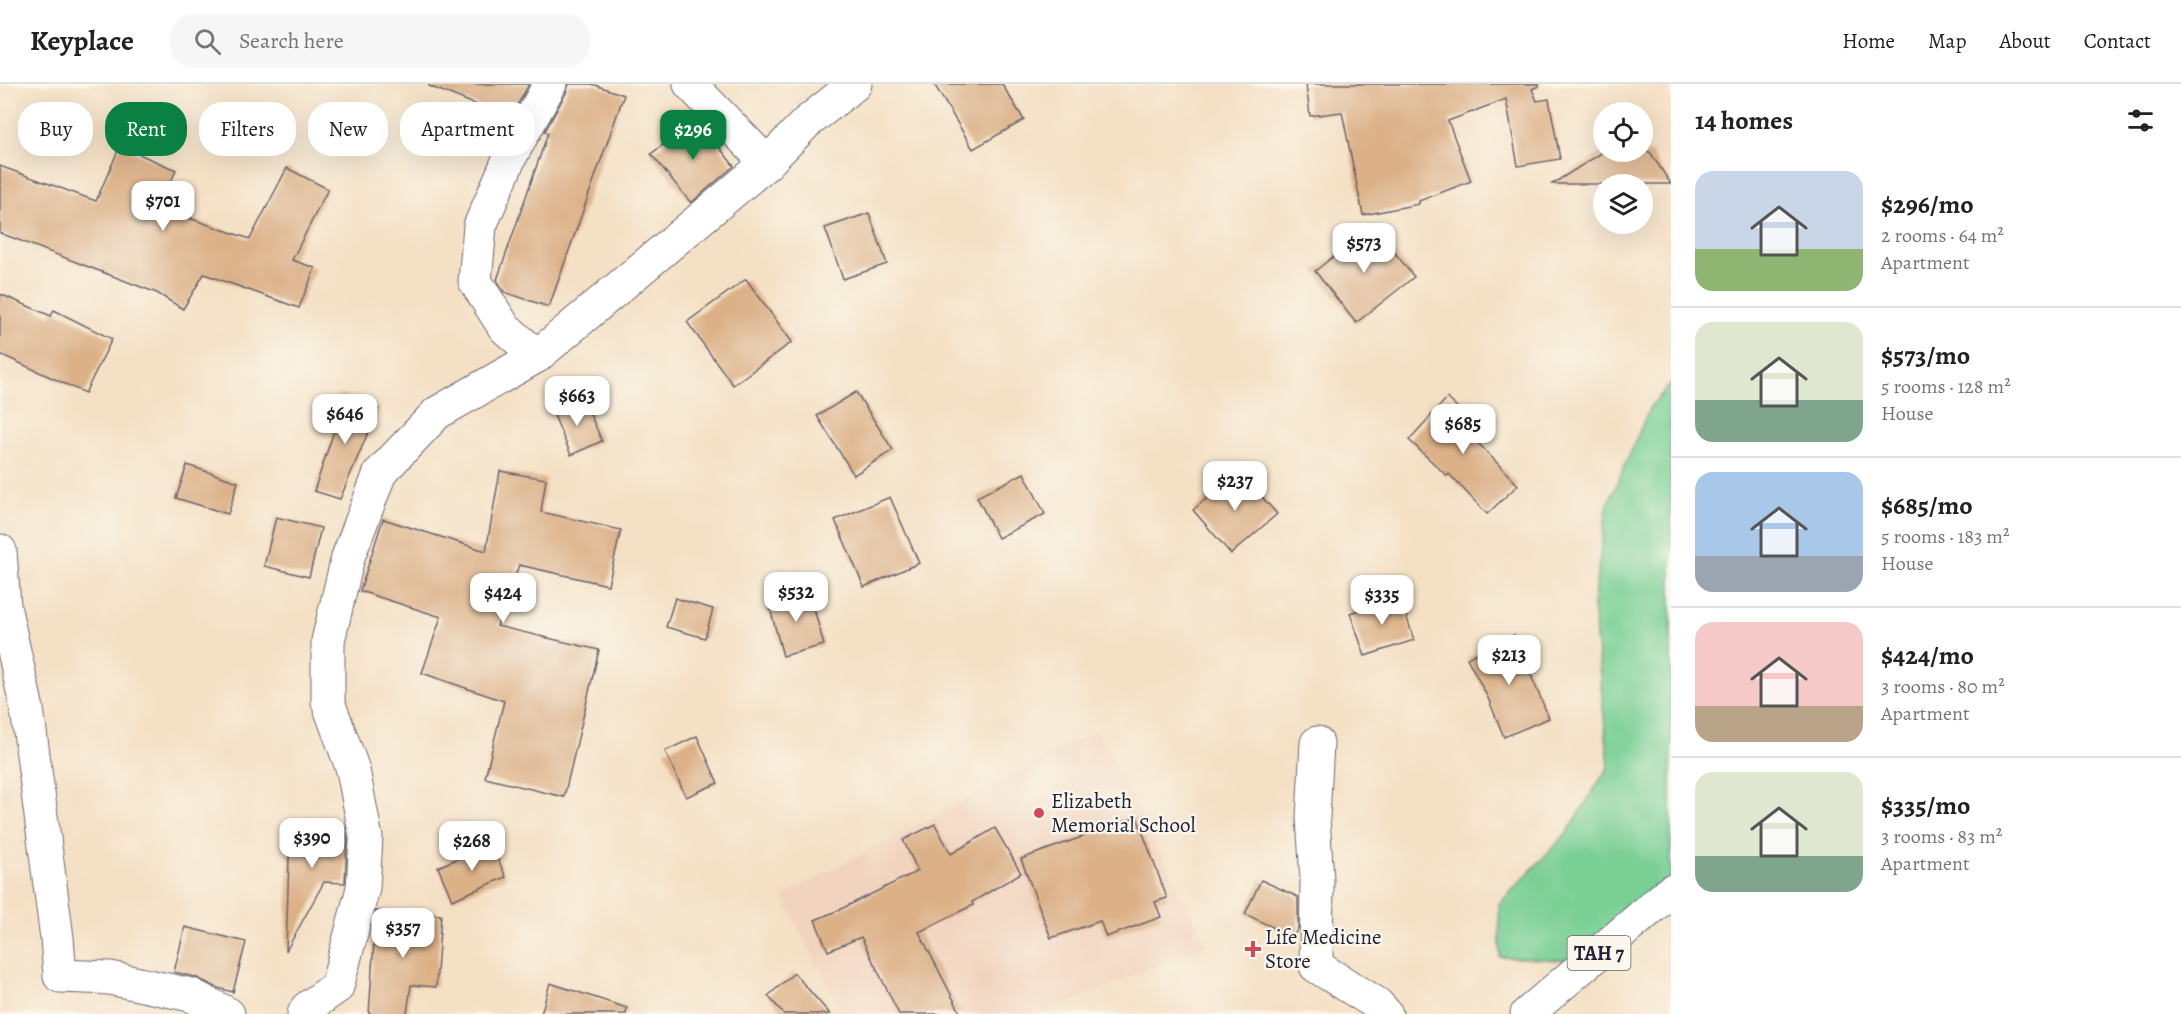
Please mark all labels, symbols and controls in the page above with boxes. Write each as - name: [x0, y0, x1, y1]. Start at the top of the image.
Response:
- search box: [170, 14, 590, 68]
- text: Keyplace: [30, 22, 134, 60]
- icon: search: [191, 25, 224, 58]
- text: Search here: [239, 26, 344, 56]
- text: Home: [1842, 27, 1895, 55]
- text: Map: [1928, 27, 1966, 55]
- text: About: [1999, 27, 2051, 55]
- text: Contact: [2084, 27, 2151, 55]
- chip: Buy: [18, 102, 93, 156]
- chip: Rent: [105, 102, 187, 156]
- chip: Filters: [199, 102, 296, 156]
- chip: New: [308, 102, 388, 156]
- chip: Apartment: [400, 102, 535, 156]
- map controls: [1593, 102, 1653, 234]
- button: locate: [1593, 102, 1653, 162]
- text: 14 homes: [1695, 103, 1793, 138]
- icon: filters: [2124, 104, 2157, 137]
- pin: $296: [657, 110, 729, 161]
- text: $296: [674, 116, 712, 143]
- button: layers: [1593, 174, 1653, 234]
- pin: $701: [127, 181, 199, 232]
- text: $701: [145, 187, 181, 214]
- text: $296/mo: [1881, 187, 1974, 222]
- icon: home: [1743, 195, 1815, 267]
- text: 2 rooms · 64 m²: [1881, 222, 2004, 249]
- pin: $573: [1328, 223, 1400, 274]
- text: $573: [1347, 229, 1382, 256]
- text: Apartment: [1881, 249, 1970, 276]
- text: $573/mo: [1881, 338, 1970, 373]
- icon: home: [1743, 346, 1815, 418]
- text: 5 rooms · 128 m²: [1881, 373, 2011, 400]
- pin: $663: [541, 376, 613, 427]
- text: $663: [559, 382, 595, 409]
- pin: $646: [309, 394, 381, 445]
- text: $646: [326, 400, 364, 427]
- text: House: [1881, 400, 1933, 427]
- pin: $685: [1427, 404, 1499, 455]
- text: $685: [1445, 410, 1481, 437]
- pin: $237: [1199, 461, 1271, 512]
- text: $237: [1217, 467, 1253, 494]
- text: $685/mo: [1881, 488, 1973, 523]
- icon: home: [1743, 496, 1815, 568]
- text: 5 rooms · 183 m²: [1881, 523, 2010, 550]
- text: House: [1881, 550, 1933, 577]
- pin: $532: [760, 572, 832, 623]
- pin: $424: [467, 573, 539, 624]
- pin: $335: [1346, 575, 1418, 626]
- text: $532: [778, 578, 814, 605]
- text: $424: [484, 579, 522, 606]
- text: $335: [1364, 581, 1400, 608]
- pin: $213: [1473, 635, 1545, 686]
- text: $424/mo: [1881, 638, 1974, 673]
- text: $213: [1492, 641, 1526, 668]
- icon: home: [1743, 646, 1815, 718]
- text: 3 rooms · 80 m²: [1881, 673, 2005, 700]
- text: Apartment: [1881, 700, 1970, 727]
- place label: Elizabeth Memorial School: [1051, 787, 1196, 839]
- text: $335/mo: [1881, 788, 1970, 823]
- icon: home: [1743, 796, 1815, 868]
- marker: Elizabeth Memorial School: [1032, 806, 1046, 820]
- pin: $390: [276, 818, 348, 869]
- pin: $268: [436, 821, 508, 872]
- text: 3 rooms · 83 m²: [1881, 823, 2002, 850]
- text: $390: [293, 824, 331, 851]
- text: $268: [453, 827, 491, 854]
- text: Apartment: [1881, 850, 1970, 877]
- pin: $357: [367, 908, 439, 959]
- text: $357: [386, 914, 421, 941]
- place label: Life Medicine Store: [1265, 923, 1381, 975]
- road number: TAH 7: [1568, 936, 1630, 970]
- marker: Life Medicine Store: [1246, 942, 1260, 956]

